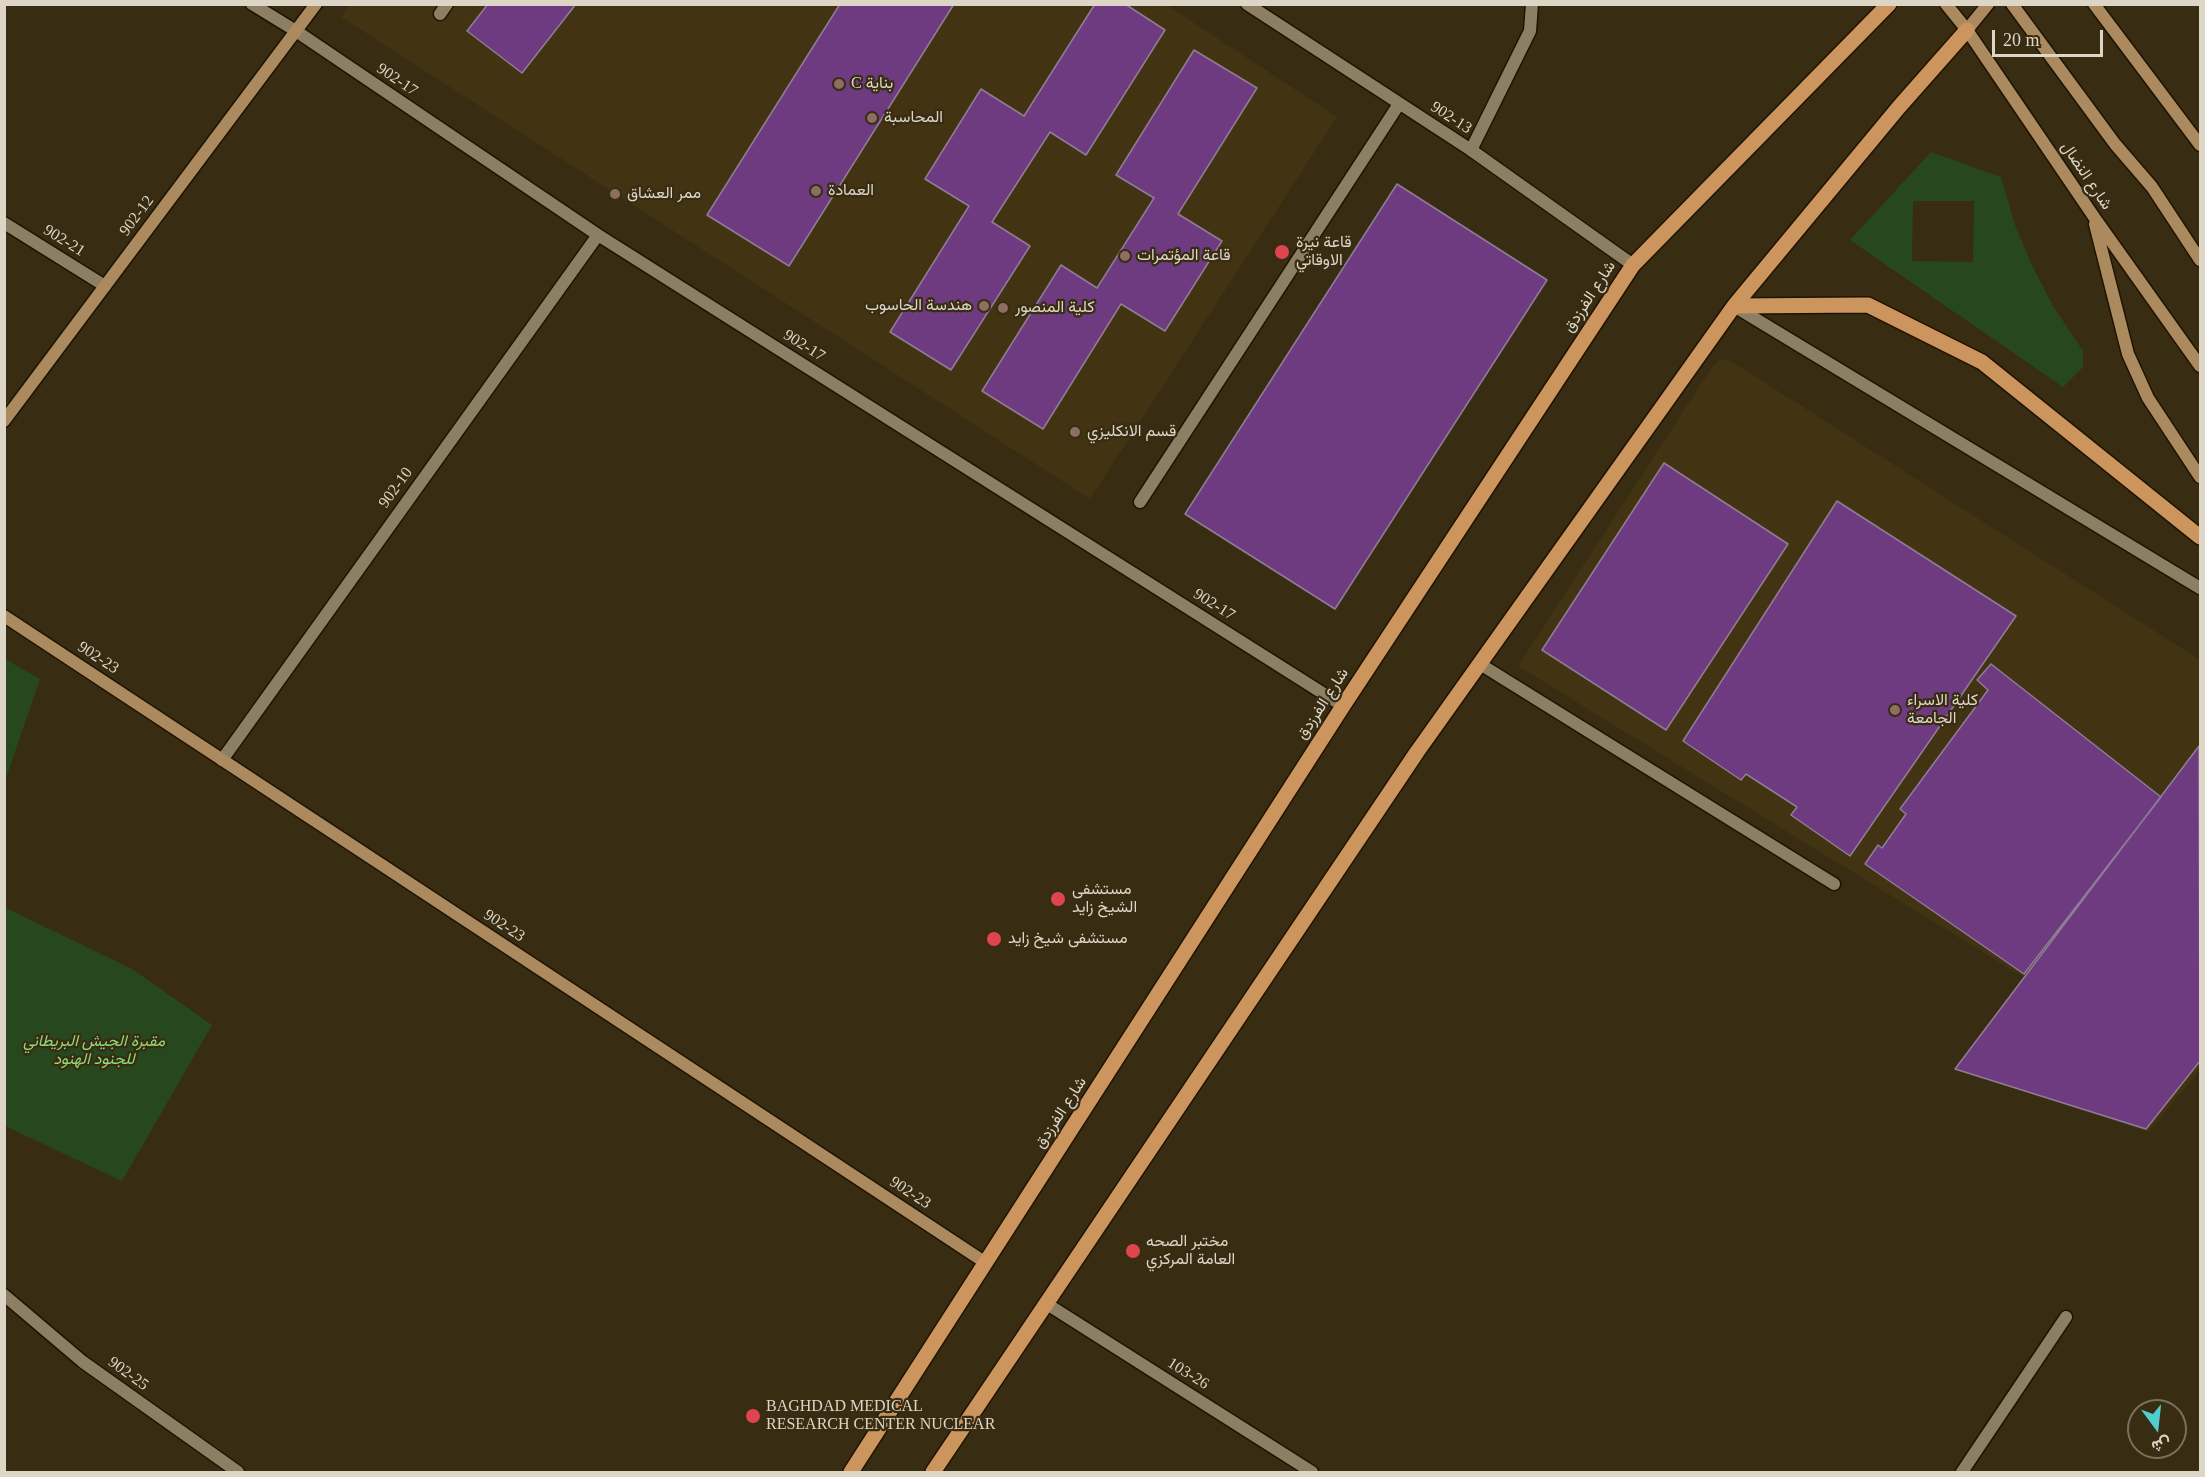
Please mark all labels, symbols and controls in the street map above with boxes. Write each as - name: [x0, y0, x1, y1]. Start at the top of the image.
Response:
- scale bar: [1995, 18, 2106, 56]
- text: 20 m: [2003, 30, 2040, 50]
- street label: 902-17: [373, 59, 421, 101]
- place label: C بناية: [851, 74, 893, 94]
- marker: C بناية: [832, 77, 846, 91]
- street label: 902-13: [1427, 98, 1475, 138]
- place label: المحاسبة: [884, 108, 943, 128]
- marker: المحاسبة: [865, 111, 879, 125]
- street label: شارع النضال: [2056, 138, 2116, 214]
- place label: العمادة: [828, 181, 874, 201]
- place label: ممر العشاق: [627, 184, 701, 204]
- marker: العمادة: [809, 184, 823, 198]
- marker: ممر العشاق: [608, 187, 622, 201]
- street label: 902-12: [116, 192, 158, 240]
- street label: 902-21: [40, 221, 88, 261]
- place label: قاعة نيرة الاوقاتي: [1296, 233, 1351, 271]
- marker: قاعة نيرة الاوقاتي: [1273, 243, 1291, 261]
- place label: قاعة المؤتمرات: [1137, 246, 1231, 266]
- marker: قاعة المؤتمرات: [1118, 249, 1132, 263]
- street label: شارع الفرزدق: [1560, 258, 1620, 336]
- place label: هندسة الحاسوب: [865, 296, 972, 316]
- place label: كلية المنصور: [1015, 298, 1095, 318]
- marker: هندسة الحاسوب: [977, 299, 991, 313]
- marker: كلية المنصور: [996, 301, 1010, 315]
- street label: 902-17: [780, 326, 828, 366]
- place label: قسم الانكليزي: [1087, 422, 1176, 442]
- marker: قسم الانكليزي: [1068, 425, 1082, 439]
- street label: 902-10: [375, 464, 417, 512]
- street label: 902-17: [1190, 585, 1238, 625]
- street label: 902-23: [74, 638, 122, 678]
- street label: شارع الفرزدق: [1293, 665, 1353, 743]
- place label: كلية الاسراء الجامعة: [1907, 691, 1978, 729]
- marker: كلية الاسراء الجامعة: [1888, 703, 1902, 717]
- place label: مستشفى الشيخ زايد: [1072, 880, 1137, 918]
- marker: مستشفى الشيخ زايد: [1049, 890, 1067, 908]
- street label: 902-23: [480, 906, 528, 946]
- place label: مستشفى شيخ زايد: [1008, 929, 1128, 949]
- marker: مستشفى شيخ زايد: [985, 930, 1003, 948]
- park label: مقبرة الجيش البريطاني للجنود الهنود: [23, 1032, 165, 1070]
- street label: شارع الفرزدق: [1031, 1074, 1091, 1152]
- street label: 902-23: [886, 1173, 934, 1213]
- place label: مختبر الصحه العامة المركزي: [1146, 1232, 1235, 1270]
- marker: مختبر الصحه العامة المركزي: [1124, 1242, 1142, 1260]
- street label: 902-25: [104, 1353, 152, 1395]
- street label: 103-26: [1164, 1354, 1212, 1394]
- place label: BAGHDAD MEDICAL RESEARCH CENTER NUCLEAR: [766, 1397, 995, 1435]
- north arrow: [2127, 1399, 2187, 1459]
- marker: BAGHDAD MEDICAL RESEARCH CENTER NUCLEAR: [744, 1407, 762, 1425]
- text: ش: [2150, 1434, 2173, 1456]

